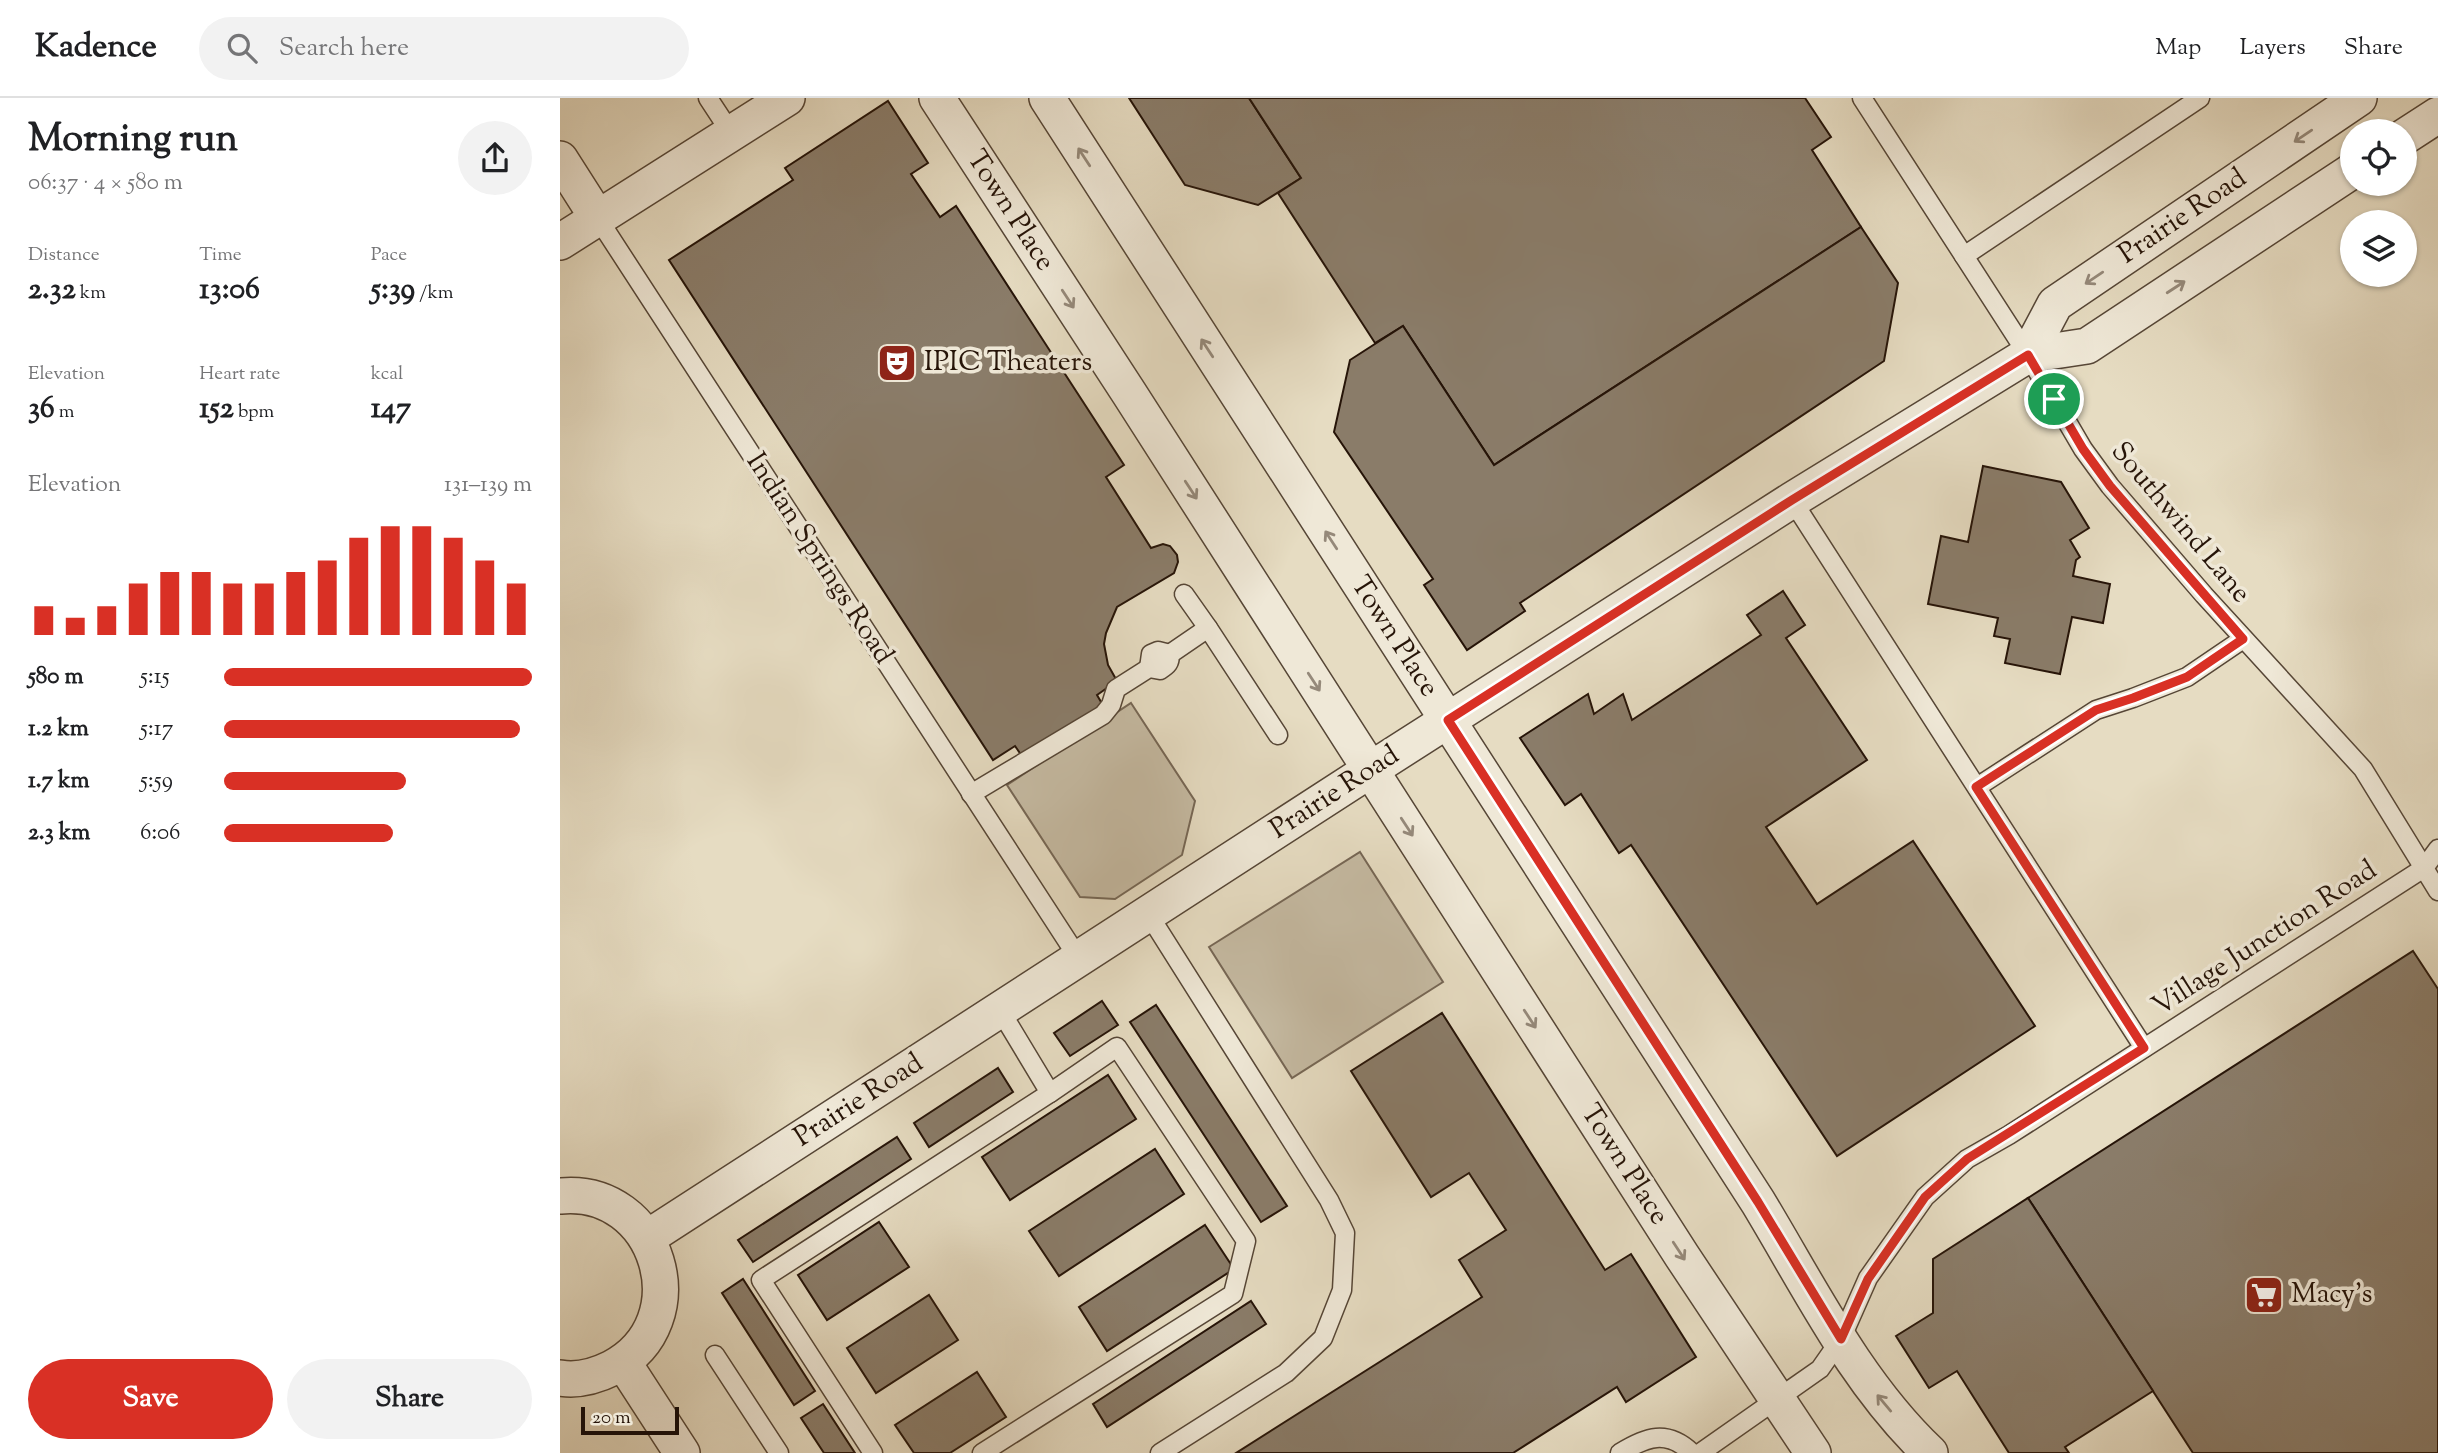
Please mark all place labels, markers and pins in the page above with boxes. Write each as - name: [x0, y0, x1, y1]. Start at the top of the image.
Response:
- theatre icon: IPIC Theaters: [876, 342, 918, 384]
- place label: IPIC Theaters: [924, 343, 1092, 383]
- pin: [2024, 369, 2084, 429]
- supermarket icon: Macy's: [2243, 1274, 2285, 1316]
- place label: Macy's: [2291, 1275, 2373, 1315]

